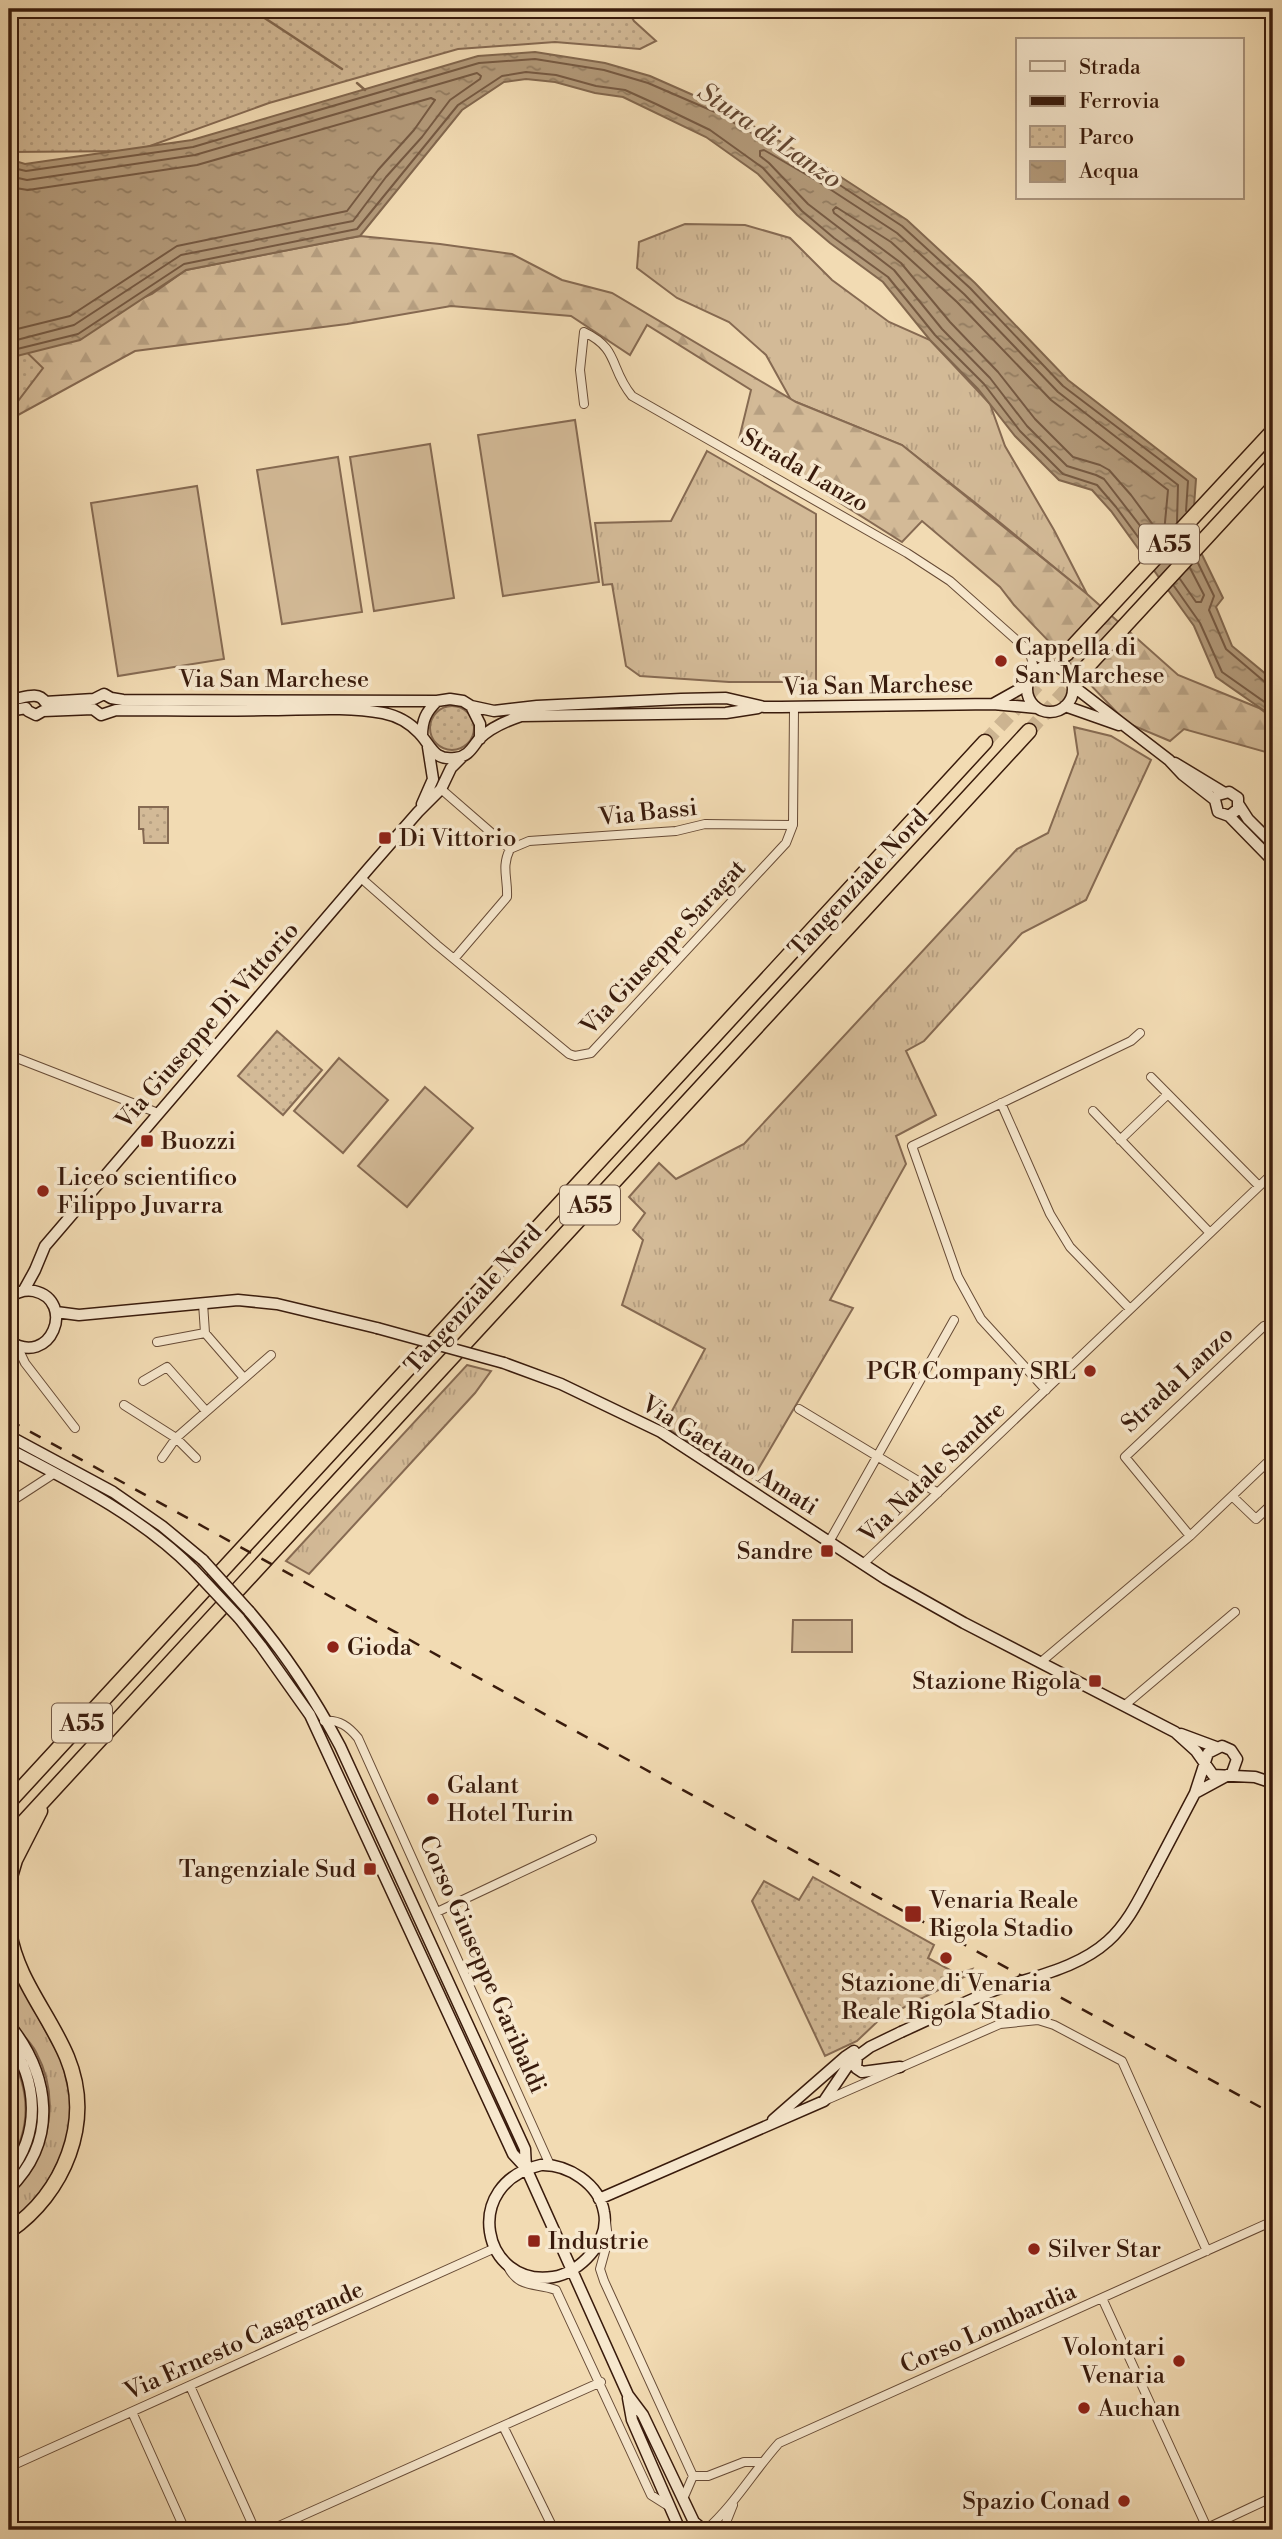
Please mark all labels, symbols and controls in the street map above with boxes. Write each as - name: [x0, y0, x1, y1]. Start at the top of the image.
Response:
- legend: [1016, 38, 1244, 200]
- text: Strada: [1079, 55, 1141, 81]
- water label: Stura di Lanzo: [691, 76, 847, 196]
- text: Ferrovia: [1079, 89, 1160, 115]
- text: Parco: [1079, 125, 1134, 151]
- text: Acqua: [1078, 159, 1139, 185]
- street label: Strada Lanzo: [735, 422, 874, 520]
- road number: A55: [1139, 524, 1199, 564]
- place label: Cappella di San Marchese: [1015, 633, 1165, 691]
- marker: Cappella di San Marchese: [993, 653, 1009, 669]
- street label: Via San Marchese: [178, 665, 369, 695]
- street label: Via San Marchese: [782, 669, 973, 703]
- street label: Via Bassi: [596, 793, 699, 833]
- street label: Tangenziale Nord: [783, 803, 935, 964]
- place label: Di Vittorio: [399, 824, 516, 854]
- marker: Di Vittorio: [377, 830, 393, 846]
- street label: Via Giuseppe Saragat: [574, 853, 753, 1042]
- street label: Via Giuseppe Di Vittorio: [109, 916, 306, 1136]
- place label: Buozzi: [160, 1127, 236, 1157]
- marker: Buozzi: [139, 1133, 155, 1149]
- place label: Liceo scientifico Filippo Juvarra: [57, 1163, 237, 1221]
- marker: Liceo scientifico Filippo Juvarra: [35, 1183, 51, 1199]
- road number: A55: [560, 1186, 620, 1224]
- street label: Tangenziale Nord: [399, 1218, 549, 1381]
- street label: Strada Lanzo: [1115, 1320, 1240, 1439]
- place label: PGR Company SRL: [866, 1357, 1076, 1387]
- marker: PGR Company SRL: [1082, 1363, 1098, 1379]
- street label: Via Gaetano Amati: [635, 1389, 823, 1522]
- street label: Via Natale Sandre: [853, 1395, 1012, 1551]
- place label: Sandre: [737, 1537, 813, 1567]
- marker: Sandre: [819, 1543, 835, 1559]
- place label: Gioda: [347, 1633, 413, 1663]
- marker: Gioda: [325, 1639, 341, 1655]
- place label: Stazione Rigola: [912, 1667, 1082, 1697]
- marker: Stazione Rigola: [1087, 1673, 1103, 1689]
- road number: A55: [52, 1704, 112, 1742]
- place label: Galant Hotel Turin: [447, 1771, 574, 1829]
- marker: Galant Hotel Turin: [425, 1791, 441, 1807]
- street label: Corso Giuseppe Garibaldi: [412, 1831, 553, 2098]
- place label: Tangenziale Sud: [179, 1855, 356, 1885]
- marker: Tangenziale Sud: [362, 1861, 378, 1877]
- place label: Venaria Reale Rigola Stadio: [928, 1886, 1078, 1944]
- marker: Venaria Reale Rigola Stadio: [903, 1904, 923, 1924]
- marker: Stazione di Venaria Reale Rigola Stadio: [938, 1950, 954, 1966]
- place label: Stazione di Venaria Reale Rigola Stadio: [841, 1969, 1052, 2027]
- place label: Industrie: [548, 2227, 649, 2257]
- marker: Industrie: [526, 2233, 542, 2249]
- place label: Silver Star: [1048, 2235, 1161, 2265]
- marker: Silver Star: [1026, 2241, 1042, 2257]
- street label: Via Ernesto Casagrande: [119, 2275, 369, 2408]
- street label: Corso Lombardia: [896, 2276, 1082, 2381]
- place label: Volontari Venaria: [1061, 2333, 1166, 2391]
- marker: Volontari Venaria: [1171, 2353, 1187, 2369]
- place label: Auchan: [1097, 2394, 1181, 2424]
- marker: Auchan: [1076, 2400, 1092, 2416]
- place label: Spazio Conad: [962, 2487, 1110, 2517]
- marker: Spazio Conad: [1116, 2493, 1132, 2509]

